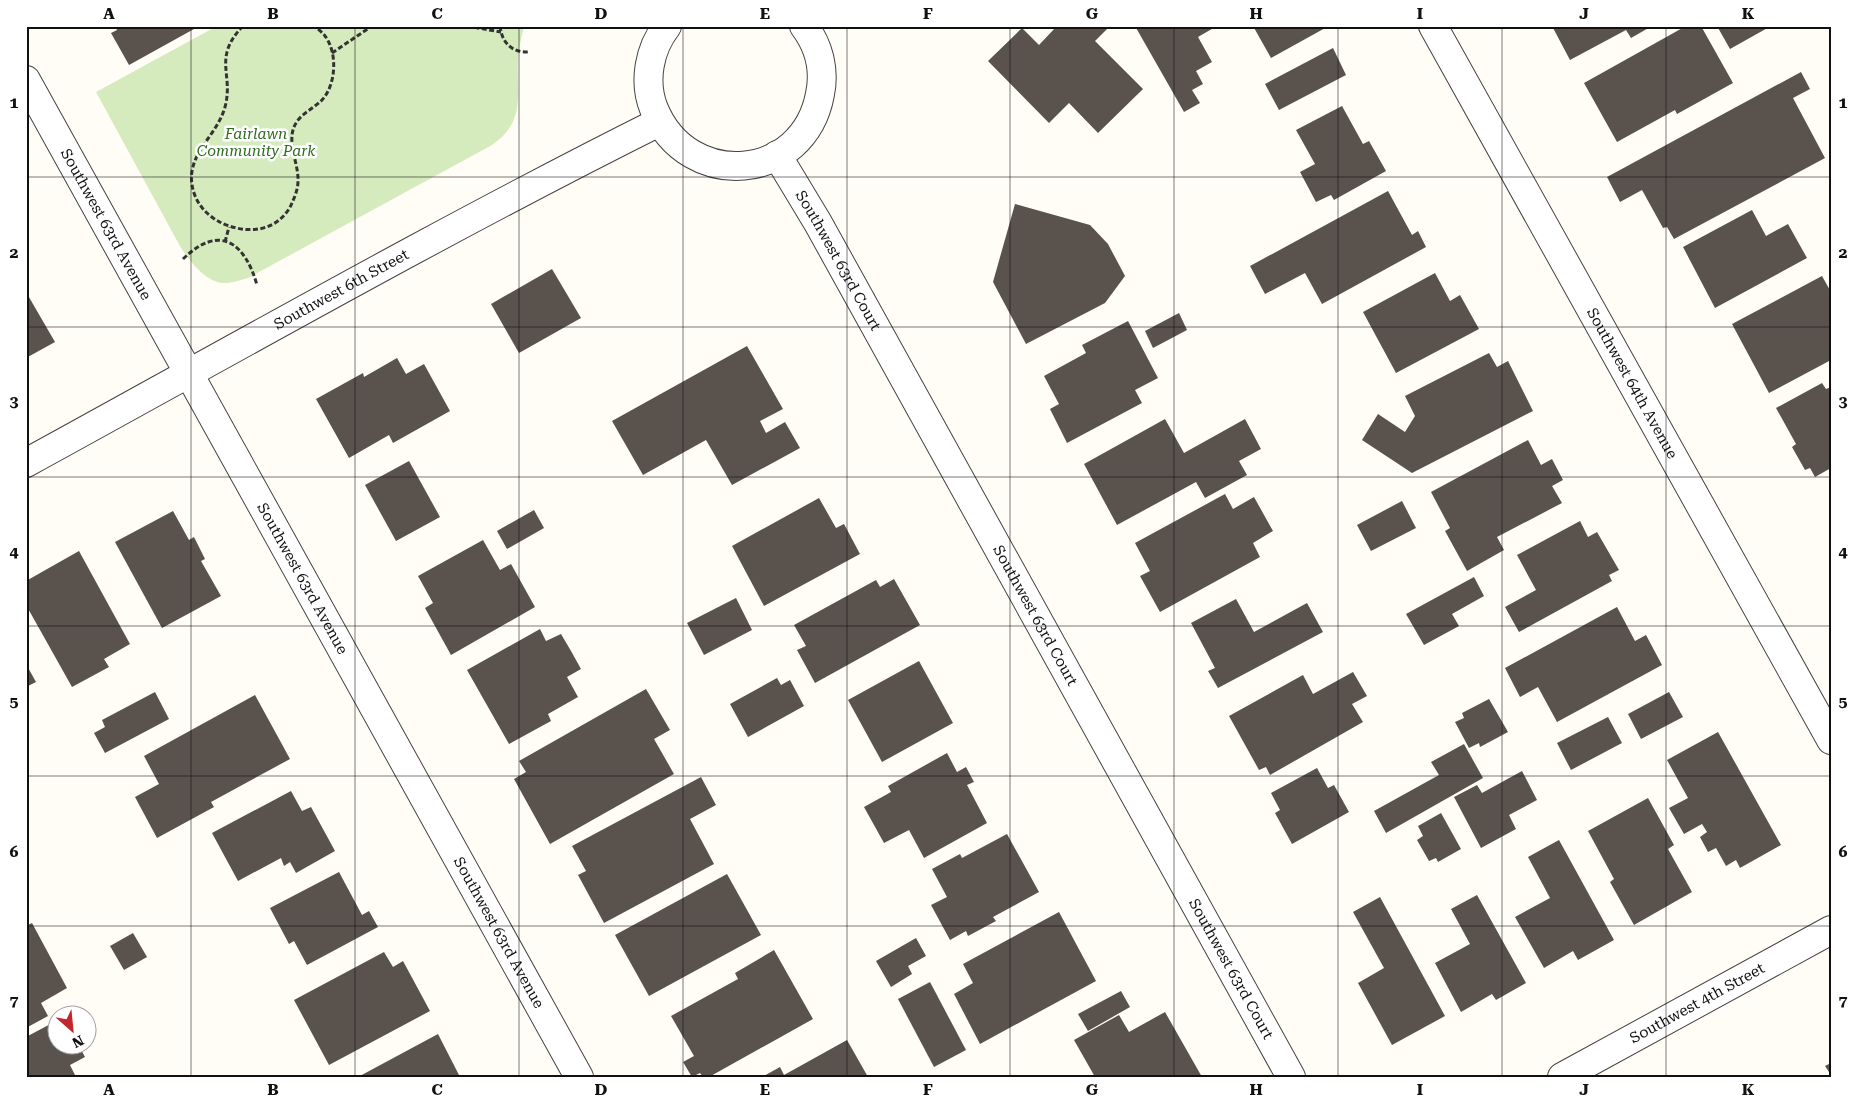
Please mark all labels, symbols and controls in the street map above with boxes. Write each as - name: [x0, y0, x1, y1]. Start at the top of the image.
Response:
- text: A: [103, 4, 115, 23]
- text: B: [267, 4, 279, 23]
- text: C: [431, 4, 443, 23]
- text: D: [595, 4, 608, 23]
- text: E: [760, 4, 770, 23]
- text: F: [923, 4, 933, 23]
- text: G: [1086, 4, 1099, 23]
- text: H: [1249, 4, 1263, 23]
- text: I: [1417, 4, 1423, 23]
- text: J: [1579, 4, 1589, 23]
- text: K: [1742, 4, 1755, 23]
- text: 1: [10, 93, 19, 112]
- text: 1: [1839, 93, 1848, 112]
- park label: Fairlawn Community Park: [197, 125, 316, 160]
- street label: Southwest 63rd Avenue: [57, 145, 155, 303]
- street label: Southwest 63rd Court: [792, 187, 885, 334]
- text: 2: [10, 243, 19, 262]
- text: 2: [1839, 243, 1848, 262]
- street label: Southwest 6th Street: [271, 245, 412, 333]
- street label: Southwest 64th Avenue: [1583, 305, 1681, 462]
- text: 3: [10, 392, 19, 411]
- text: 3: [1839, 392, 1848, 411]
- street label: Southwest 63rd Avenue: [253, 500, 352, 657]
- text: 4: [10, 542, 19, 561]
- street label: Southwest 63rd Court: [989, 542, 1082, 689]
- text: 4: [1839, 542, 1848, 561]
- text: 5: [10, 692, 19, 711]
- text: 5: [1839, 692, 1848, 711]
- text: 6: [10, 842, 19, 861]
- text: 6: [1839, 842, 1848, 861]
- street label: Southwest 63rd Avenue: [450, 854, 548, 1011]
- street label: Southwest 63rd Court: [1185, 895, 1277, 1043]
- street label: Southwest 4th Street: [1627, 959, 1768, 1047]
- text: 7: [10, 991, 19, 1010]
- text: 7: [1839, 991, 1848, 1010]
- north arrow: [48, 1006, 98, 1056]
- text: N: [69, 1032, 86, 1051]
- text: A: [103, 1080, 115, 1099]
- text: B: [267, 1080, 279, 1099]
- text: C: [431, 1080, 443, 1099]
- text: D: [595, 1080, 608, 1099]
- text: E: [760, 1080, 770, 1099]
- text: F: [923, 1080, 933, 1099]
- text: G: [1086, 1080, 1099, 1099]
- text: H: [1249, 1080, 1263, 1099]
- text: I: [1417, 1080, 1423, 1099]
- text: J: [1579, 1080, 1589, 1099]
- text: K: [1742, 1080, 1755, 1099]

